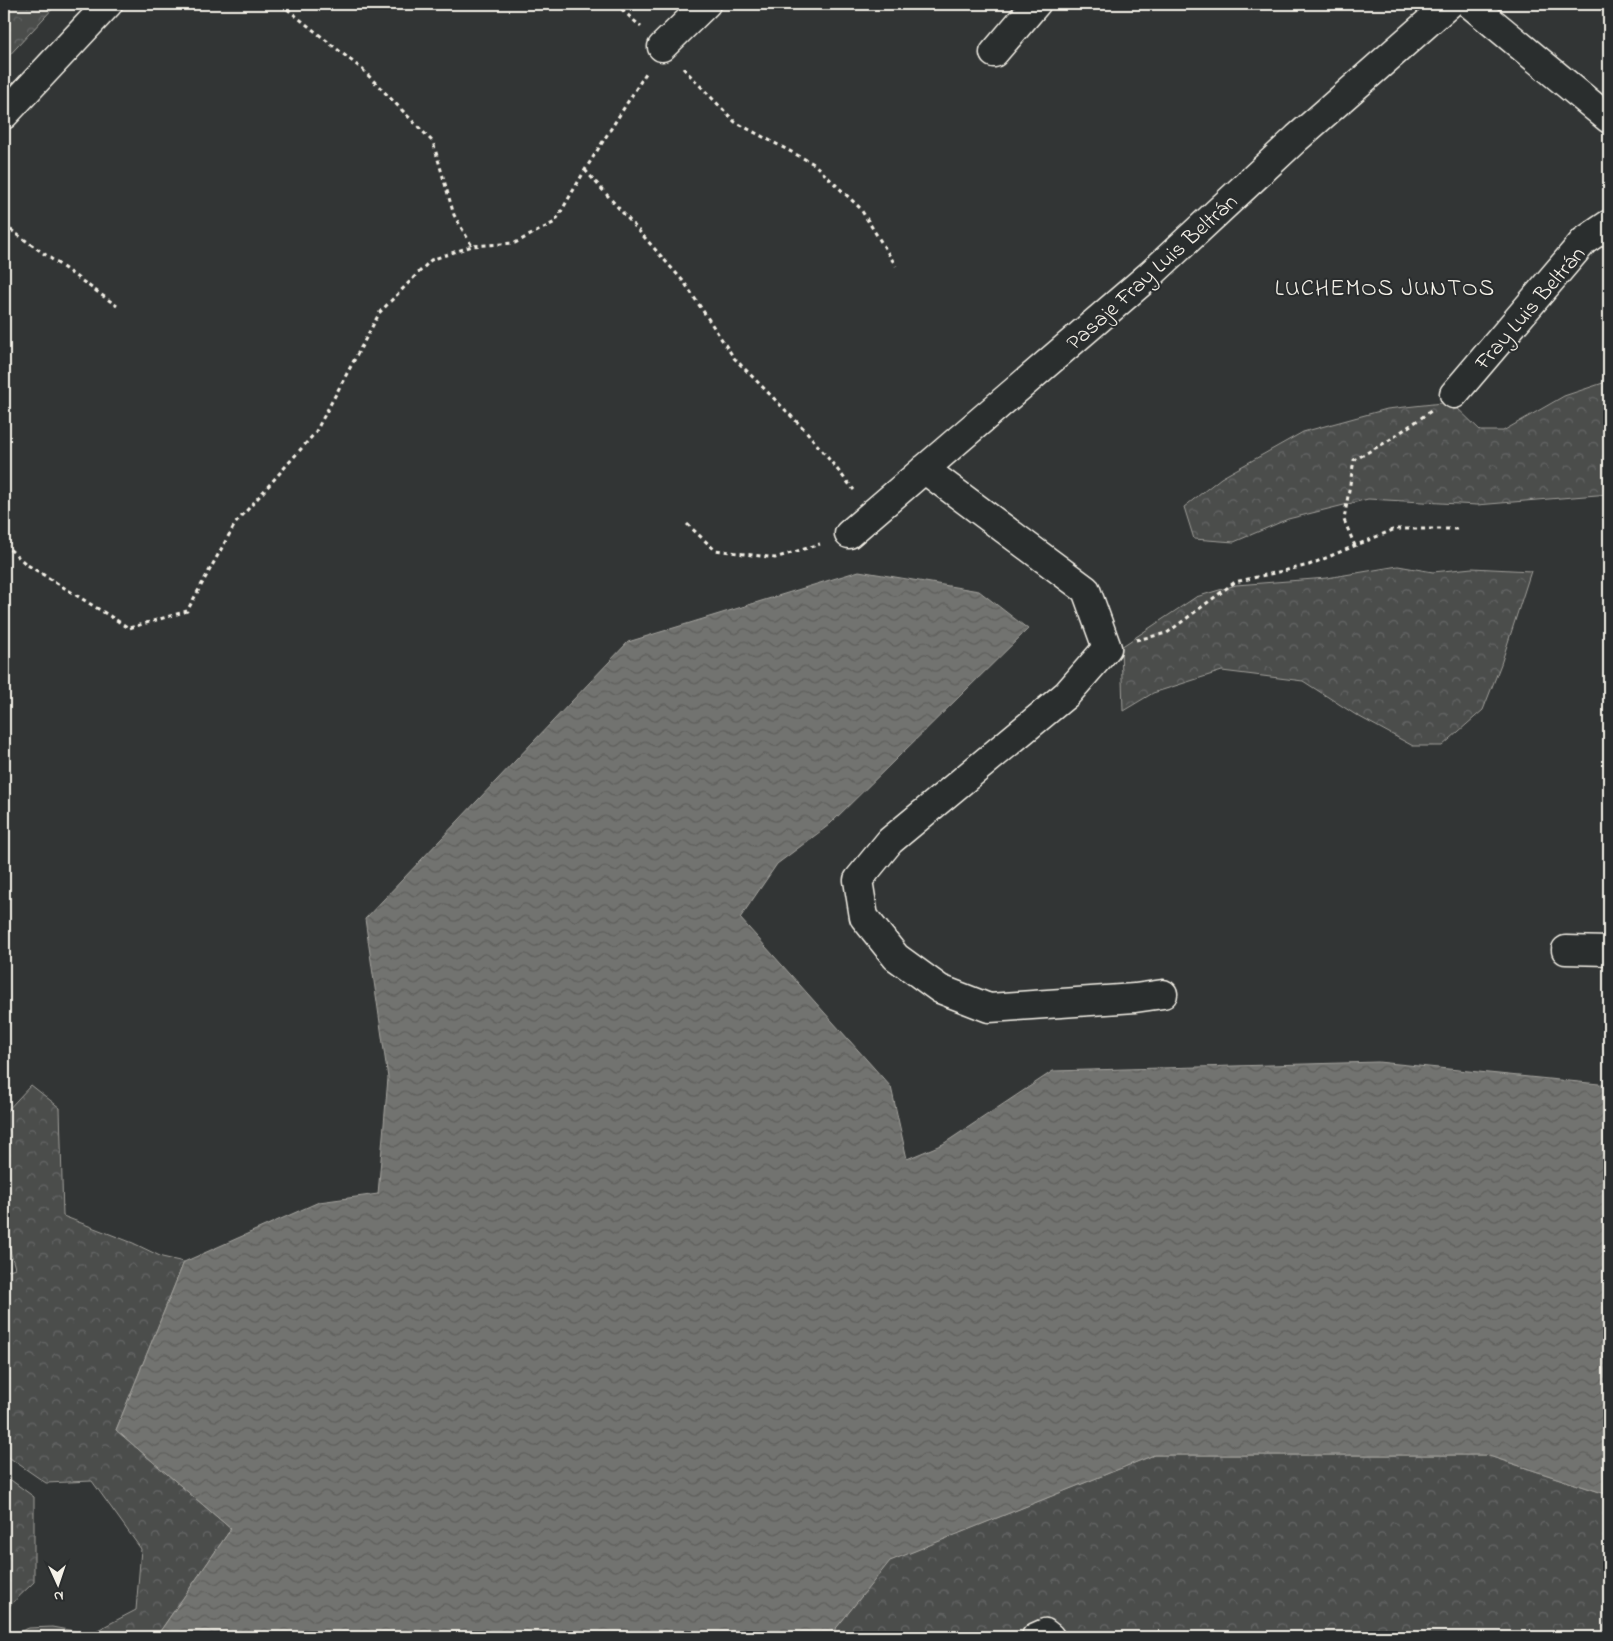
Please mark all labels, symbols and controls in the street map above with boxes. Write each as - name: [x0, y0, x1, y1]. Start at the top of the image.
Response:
- street label: Pasaje Fray Luis Beltrán: [1060, 187, 1246, 360]
- street label: Fray Luis Beltrán: [1468, 240, 1595, 379]
- district label: LUCHEMOS JUNTOS: [1275, 272, 1495, 307]
- north arrow: [32, 1558, 82, 1608]
- text: N: [53, 1585, 64, 1606]

